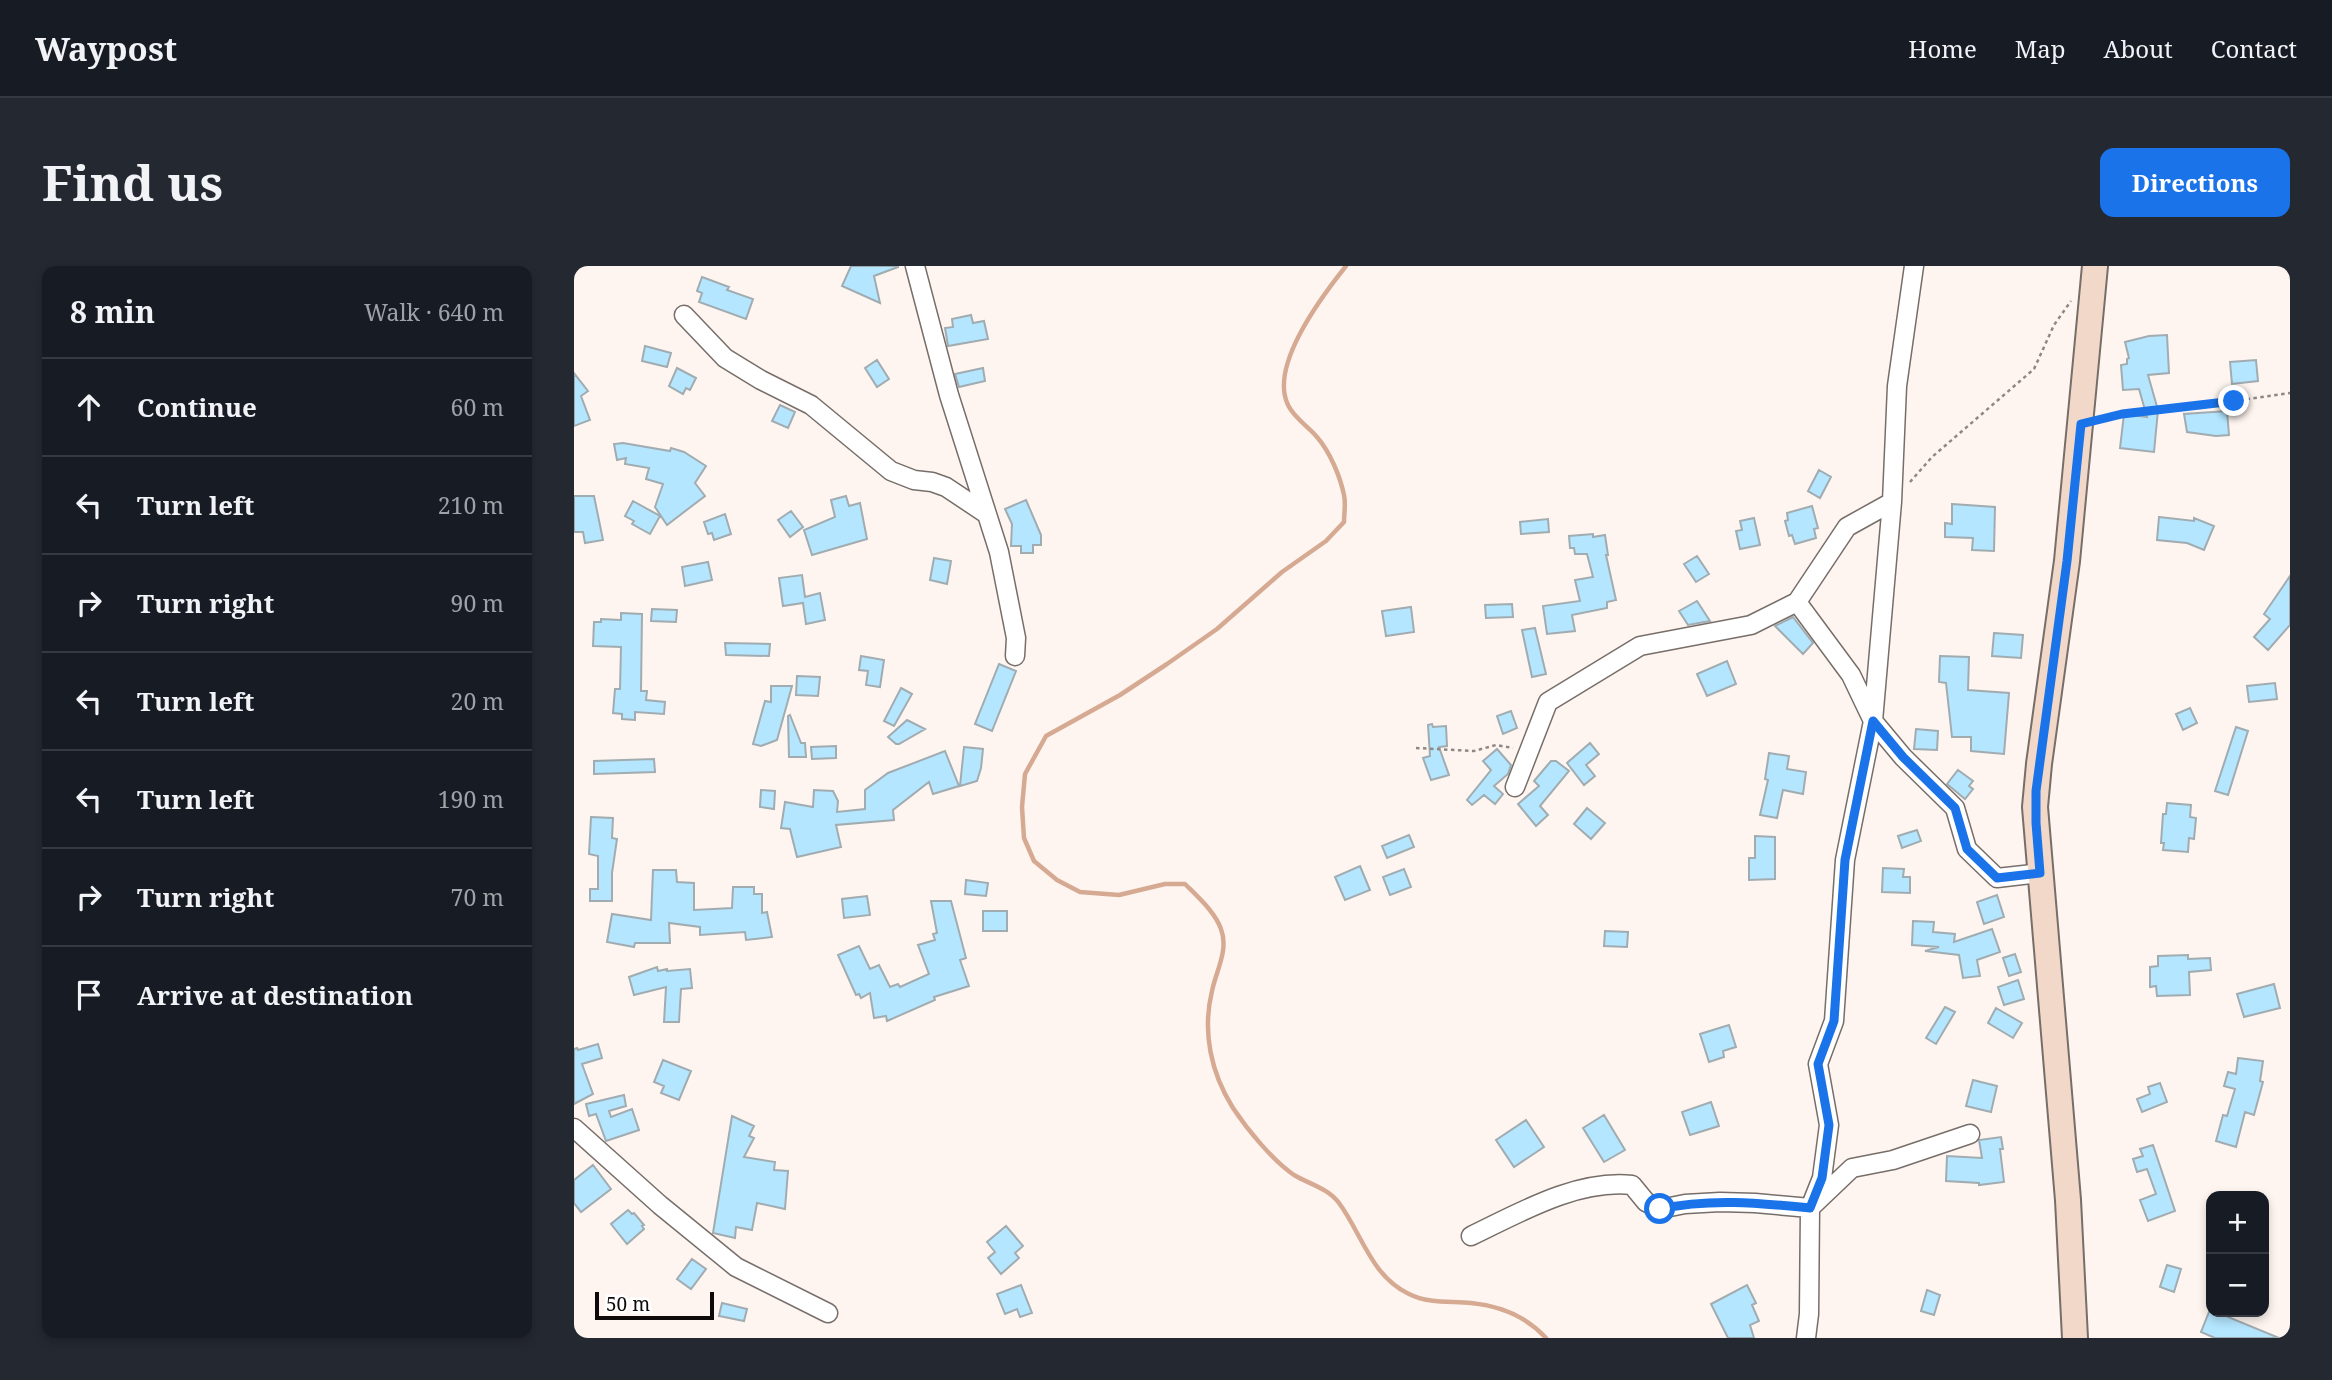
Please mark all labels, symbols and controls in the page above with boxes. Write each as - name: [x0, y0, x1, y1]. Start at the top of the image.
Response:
- text: Waypost: [35, 26, 177, 71]
- text: Home: [1908, 32, 1977, 65]
- text: Map: [2015, 32, 2066, 65]
- text: About: [2104, 32, 2173, 65]
- text: Contact: [2211, 32, 2297, 65]
- button: Directions: [2100, 148, 2290, 217]
- text: Find us: [42, 149, 223, 215]
- text: 8 min: [70, 291, 155, 332]
- text: Walk · 640 m: [364, 296, 504, 328]
- route end: [2218, 385, 2249, 416]
- icon: ahead: [70, 388, 108, 426]
- text: Continue: [137, 389, 257, 425]
- text: 60 m: [451, 391, 504, 423]
- icon: left: [70, 486, 108, 524]
- text: Turn left: [137, 487, 254, 523]
- text: 210 m: [438, 489, 504, 521]
- icon: right: [70, 584, 108, 622]
- text: Turn right: [137, 585, 274, 621]
- text: 90 m: [451, 587, 504, 619]
- icon: left: [70, 682, 108, 720]
- text: Turn left: [137, 683, 254, 719]
- text: 20 m: [451, 685, 504, 717]
- icon: left: [70, 780, 108, 818]
- text: Turn left: [137, 781, 254, 817]
- text: 190 m: [438, 783, 504, 815]
- icon: right: [70, 878, 108, 916]
- text: Turn right: [137, 879, 274, 915]
- text: 70 m: [451, 881, 504, 913]
- icon: arrive: [70, 976, 108, 1014]
- text: Arrive at destination: [137, 977, 413, 1013]
- map controls: [2206, 1191, 2269, 1317]
- button: +: [2206, 1191, 2269, 1254]
- route start: [1644, 1193, 1675, 1224]
- button: −: [2206, 1254, 2269, 1317]
- scale bar: [595, 1289, 714, 1321]
- text: 50 m: [606, 1291, 650, 1317]

